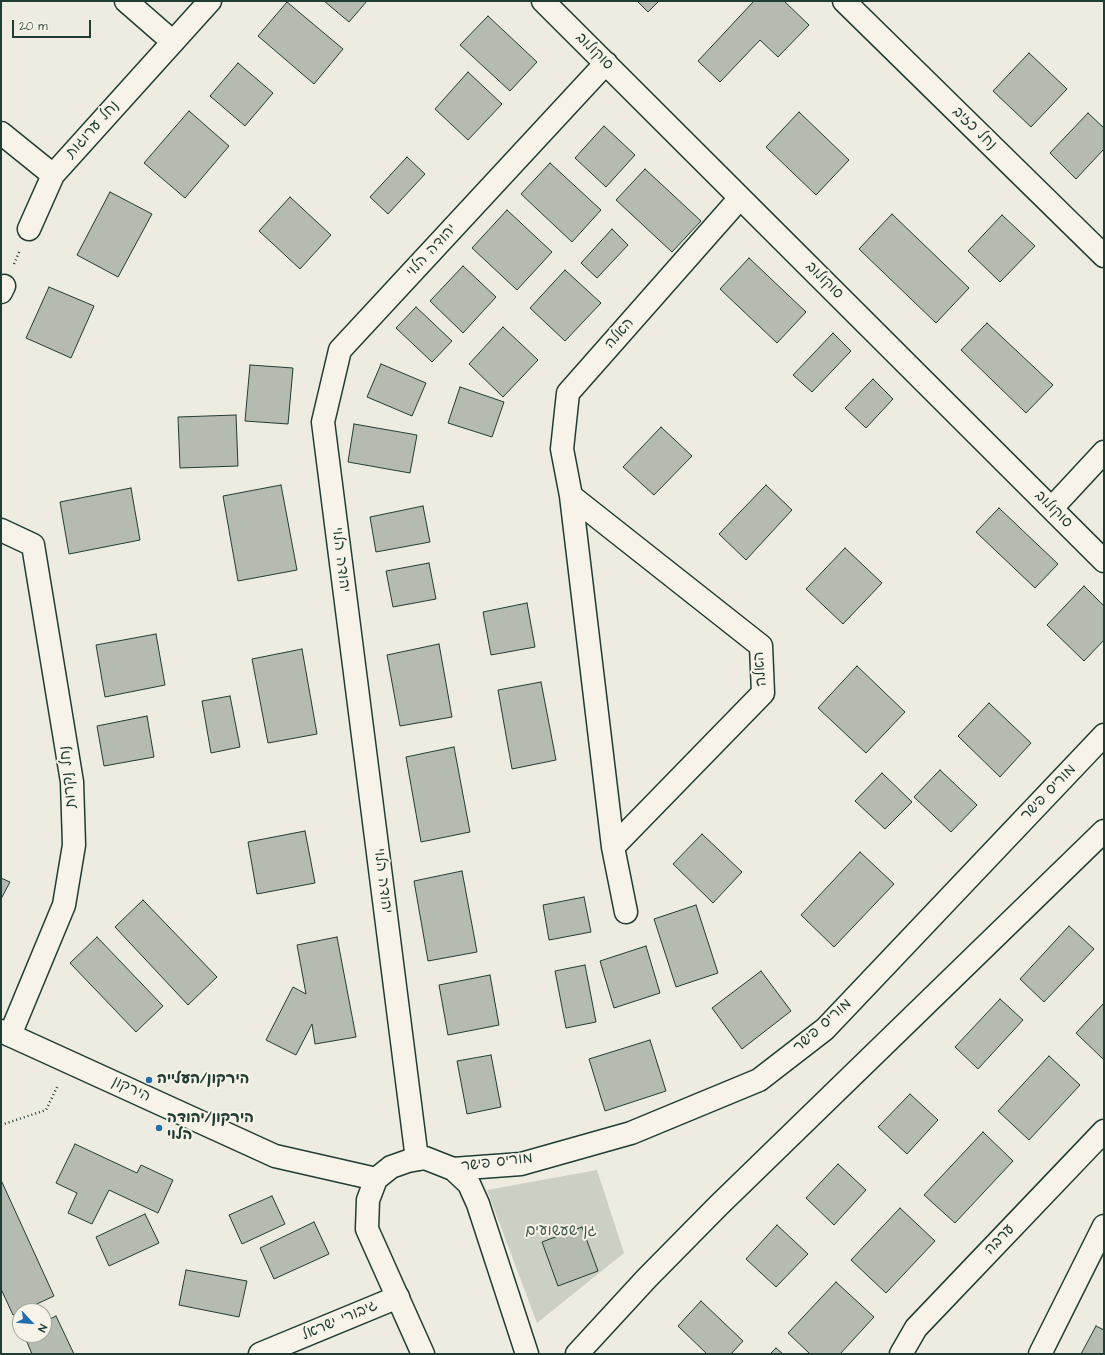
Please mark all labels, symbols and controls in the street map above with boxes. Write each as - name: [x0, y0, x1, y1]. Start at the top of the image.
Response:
- scale bar: [14, 12, 93, 38]
- text: 20 m: [19, 18, 48, 35]
- street label: סוקולוב: [571, 29, 617, 75]
- street label: נחל ערוגות: [63, 98, 123, 162]
- street label: נחל כזיב: [948, 104, 1000, 154]
- street label: יהודה הלוי: [403, 221, 461, 281]
- street label: סוקולוב: [801, 258, 847, 304]
- street label: האלה: [602, 315, 638, 353]
- street label: סוקולוב: [1030, 487, 1076, 533]
- street label: יהודה הלוי: [327, 526, 353, 594]
- street label: האלה: [751, 651, 771, 687]
- street label: נחל נקרות: [57, 745, 81, 809]
- street label: מוריס פישר: [1018, 761, 1080, 825]
- street label: יהודה הלוי: [369, 847, 395, 915]
- street label: מוריס פישר: [790, 995, 856, 1057]
- place label: הירקון/העלייה: [157, 1071, 249, 1089]
- street label: הירקון: [109, 1073, 153, 1107]
- marker: הירקון/העלייה: [144, 1075, 154, 1085]
- place label: הירקון/יהודה הלוי: [167, 1110, 254, 1145]
- marker: הירקון/יהודה הלוי: [154, 1123, 164, 1133]
- street label: מוריס פישר: [460, 1150, 534, 1176]
- street label: ערבה: [981, 1221, 1019, 1259]
- park label: גן שעשועים: [525, 1223, 597, 1241]
- street label: גיבורי ישראל: [299, 1297, 381, 1345]
- north arrow: [12, 1303, 52, 1343]
- text: N: [34, 1322, 51, 1334]

